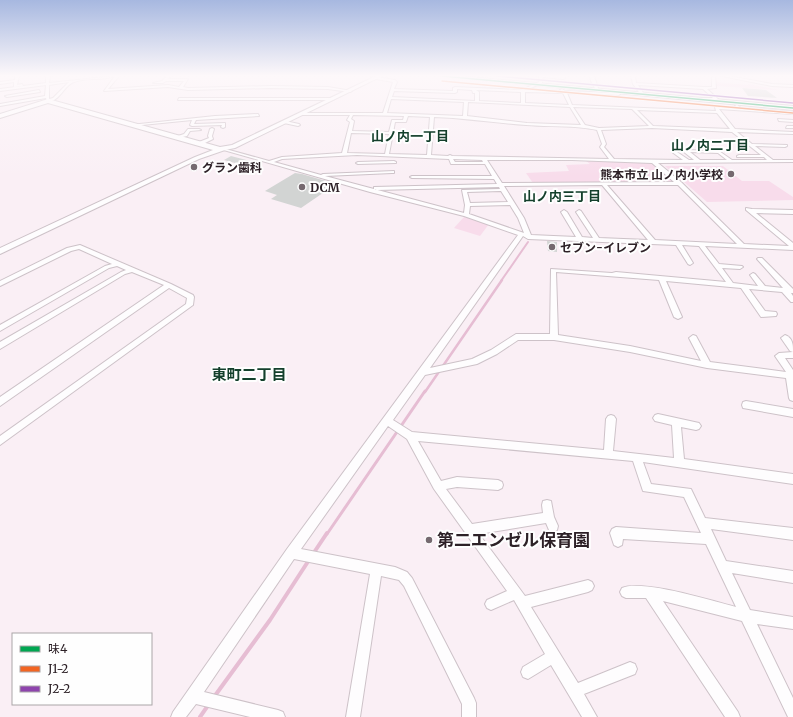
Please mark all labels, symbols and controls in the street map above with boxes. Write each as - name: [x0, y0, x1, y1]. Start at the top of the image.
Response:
- district label: 山ノ内一丁目: [371, 128, 449, 145]
- district label: 山ノ内二丁目: [671, 137, 749, 154]
- place label: グラン歯科: [202, 160, 262, 175]
- marker: グラン歯科: [189, 162, 199, 172]
- place label: 熊本市立 山ノ内小学校: [600, 167, 723, 182]
- marker: 熊本市立 山ノ内小学校: [726, 169, 736, 179]
- place label: DCM: [310, 180, 341, 195]
- marker: DCM: [297, 182, 307, 192]
- district label: 山ノ内三丁目: [523, 188, 601, 205]
- place label: セブン-イレブン: [560, 240, 651, 255]
- marker: セブン-イレブン: [547, 242, 557, 252]
- district label: 東町二丁目: [211, 365, 287, 384]
- place label: 第二エンゼル保育園: [437, 529, 590, 551]
- marker: 第二エンゼル保育園: [424, 535, 434, 545]
- legend: [12, 633, 152, 705]
- text: 味4: [48, 641, 68, 656]
- text: J1-2: [47, 661, 68, 676]
- text: J2-2: [47, 681, 70, 696]

